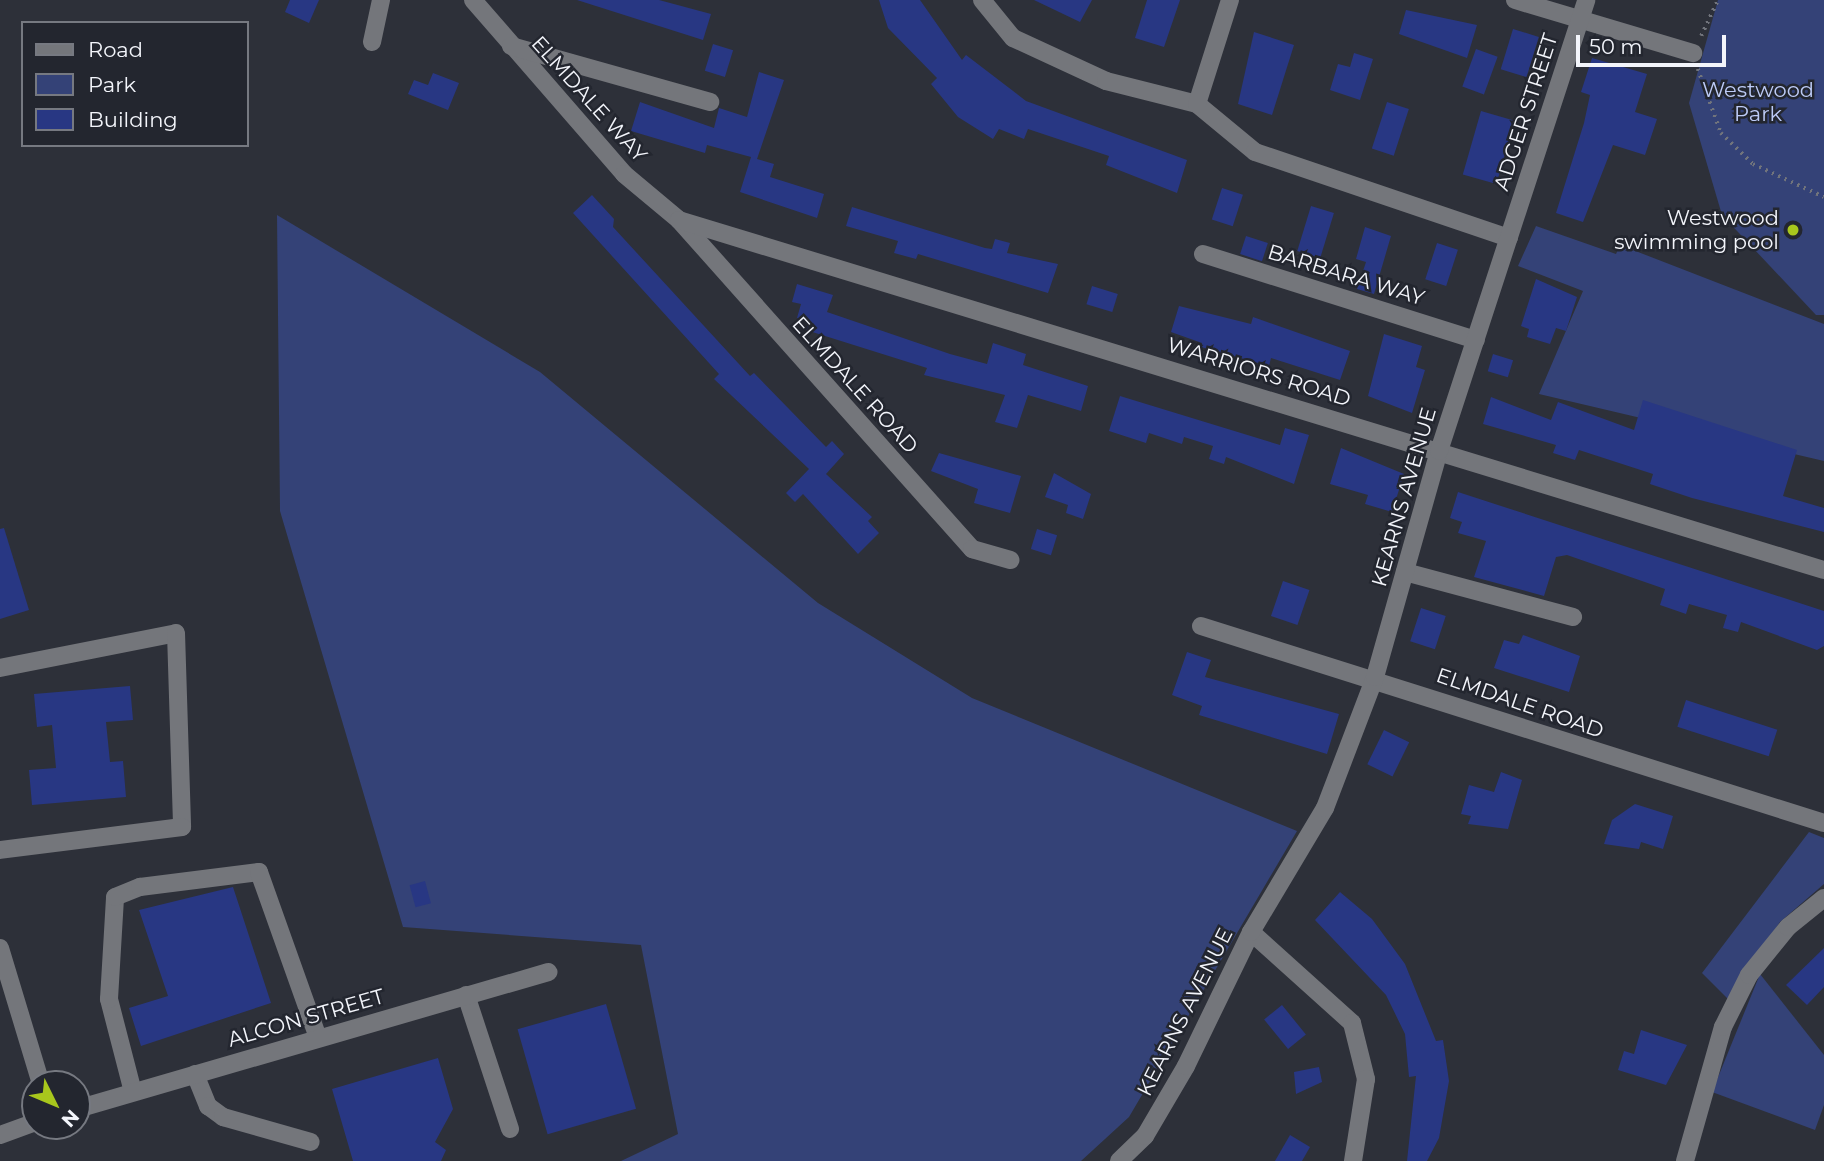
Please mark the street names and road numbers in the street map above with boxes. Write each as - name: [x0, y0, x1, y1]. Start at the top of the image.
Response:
- street label: ADGER STREET: [1489, 30, 1563, 194]
- street label: ELMDALE WAY: [526, 31, 652, 167]
- street label: BARBARA WAY: [1265, 239, 1427, 311]
- street label: ELMDALE ROAD: [787, 311, 923, 459]
- street label: WARRIORS ROAD: [1164, 332, 1354, 412]
- street label: KEARNS AVENUE: [1366, 405, 1442, 589]
- street label: ELMDALE ROAD: [1433, 663, 1607, 743]
- street label: KEARNS AVENUE: [1132, 924, 1238, 1100]
- street label: ALCON STREET: [225, 984, 387, 1052]

